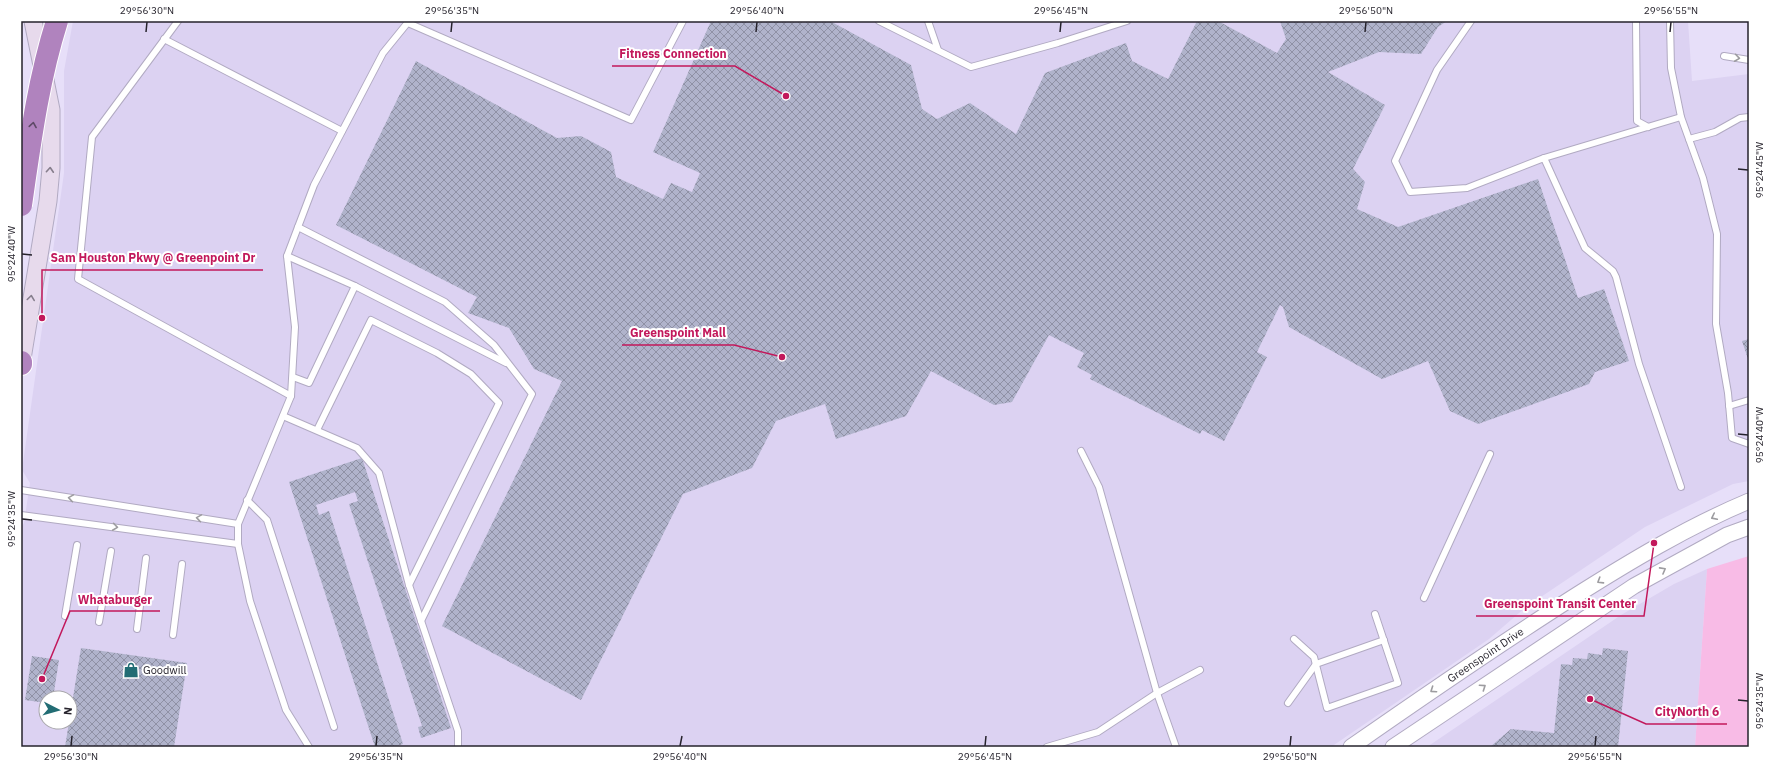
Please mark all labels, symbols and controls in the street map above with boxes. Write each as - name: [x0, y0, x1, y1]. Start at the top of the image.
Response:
- text: 29°56'30"N: [120, 4, 174, 17]
- text: 29°56'35"N: [425, 4, 479, 17]
- text: 29°56'40"N: [730, 4, 784, 17]
- text: 29°56'45"N: [1034, 4, 1088, 17]
- text: 29°56'50"N: [1339, 4, 1393, 17]
- text: 29°56'55"N: [1644, 4, 1698, 17]
- callout: Fitness Connection: [612, 42, 735, 66]
- text: Fitness Connection: [619, 46, 727, 61]
- one-way arrow: [1734, 53, 1740, 62]
- one-way arrow: [29, 122, 37, 128]
- text: 95°24'45"W: [1753, 142, 1766, 198]
- one-way arrow: [46, 167, 55, 173]
- text: 95°24'40"W: [5, 226, 18, 282]
- callout: Sam Houston Pkwy @ Greenpoint Dr: [42, 246, 263, 270]
- text: Sam Houston Pkwy @ Greenpoint Dr: [51, 250, 256, 265]
- one-way arrow: [26, 295, 35, 301]
- callout: Greenspoint Mall: [622, 321, 734, 345]
- text: Greenspoint Mall: [630, 325, 726, 340]
- text: 95°24'40"W: [1753, 407, 1766, 463]
- text: 95°24'35"W: [5, 491, 18, 547]
- one-way arrow: [68, 494, 74, 503]
- one-way arrow: [1710, 512, 1718, 520]
- one-way arrow: [196, 514, 202, 523]
- one-way arrow: [112, 523, 118, 532]
- one-way arrow: [1659, 568, 1666, 575]
- one-way arrow: [1597, 576, 1604, 583]
- callout: Whataburger: [70, 587, 160, 611]
- text: Whataburger: [78, 592, 152, 607]
- callout: Greenspoint Transit Center: [1476, 592, 1644, 616]
- text: Greenspoint Transit Center: [1484, 596, 1636, 611]
- street label: Greenspoint Drive: [1445, 624, 1526, 685]
- shop icon: Goodwill: [122, 661, 140, 679]
- place label: Goodwill: [143, 663, 186, 677]
- text: 95°24'35"W: [1753, 673, 1766, 729]
- one-way arrow: [1479, 684, 1486, 691]
- one-way arrow: [1430, 685, 1437, 693]
- north arrow: [38, 690, 78, 730]
- callout: CityNorth 6: [1646, 700, 1727, 724]
- text: CityNorth 6: [1655, 704, 1719, 719]
- text: N: [61, 706, 75, 716]
- text: 29°56'30"N: [44, 750, 98, 763]
- text: 29°56'35"N: [349, 750, 403, 763]
- text: 29°56'40"N: [653, 750, 707, 763]
- text: 29°56'45"N: [958, 750, 1012, 763]
- text: 29°56'50"N: [1263, 750, 1317, 763]
- text: 29°56'55"N: [1568, 750, 1622, 763]

